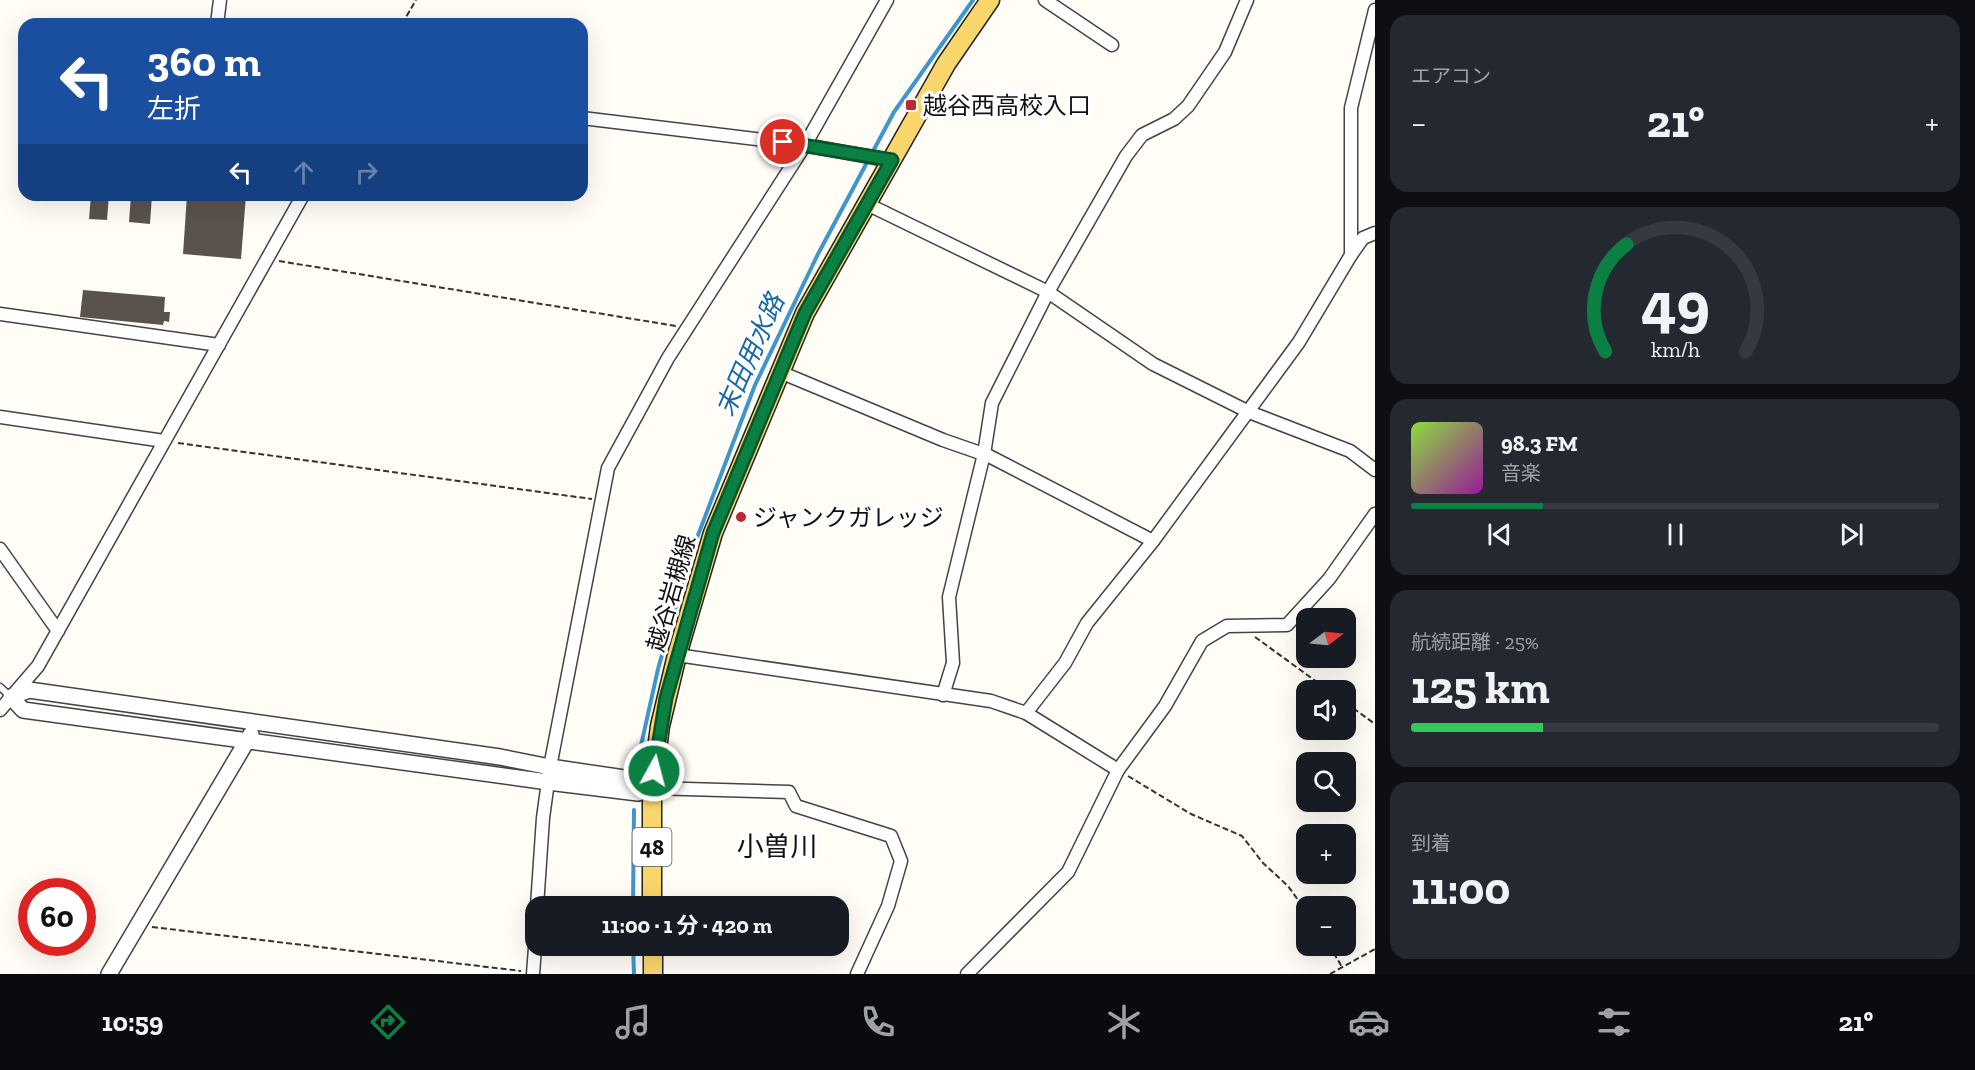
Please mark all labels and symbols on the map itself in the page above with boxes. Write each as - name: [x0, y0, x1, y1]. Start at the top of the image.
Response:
- place label: 越谷西高校入口: [923, 91, 1091, 120]
- marker: 越谷西高校入口: [904, 98, 918, 112]
- pin: [757, 116, 808, 167]
- water label: 末田用水路: [709, 287, 792, 421]
- place label: ジャンクガレッジ: [753, 503, 944, 532]
- marker: ジャンクガレッジ: [734, 510, 748, 524]
- street label: 越谷岩槻線: [641, 531, 701, 655]
- north arrow: [1296, 608, 1356, 668]
- position arrow: [622, 739, 686, 803]
- road number: 48: [632, 828, 672, 866]
- district label: 小曽川: [737, 831, 818, 863]
- speed limit sign: 60: [18, 878, 96, 956]

